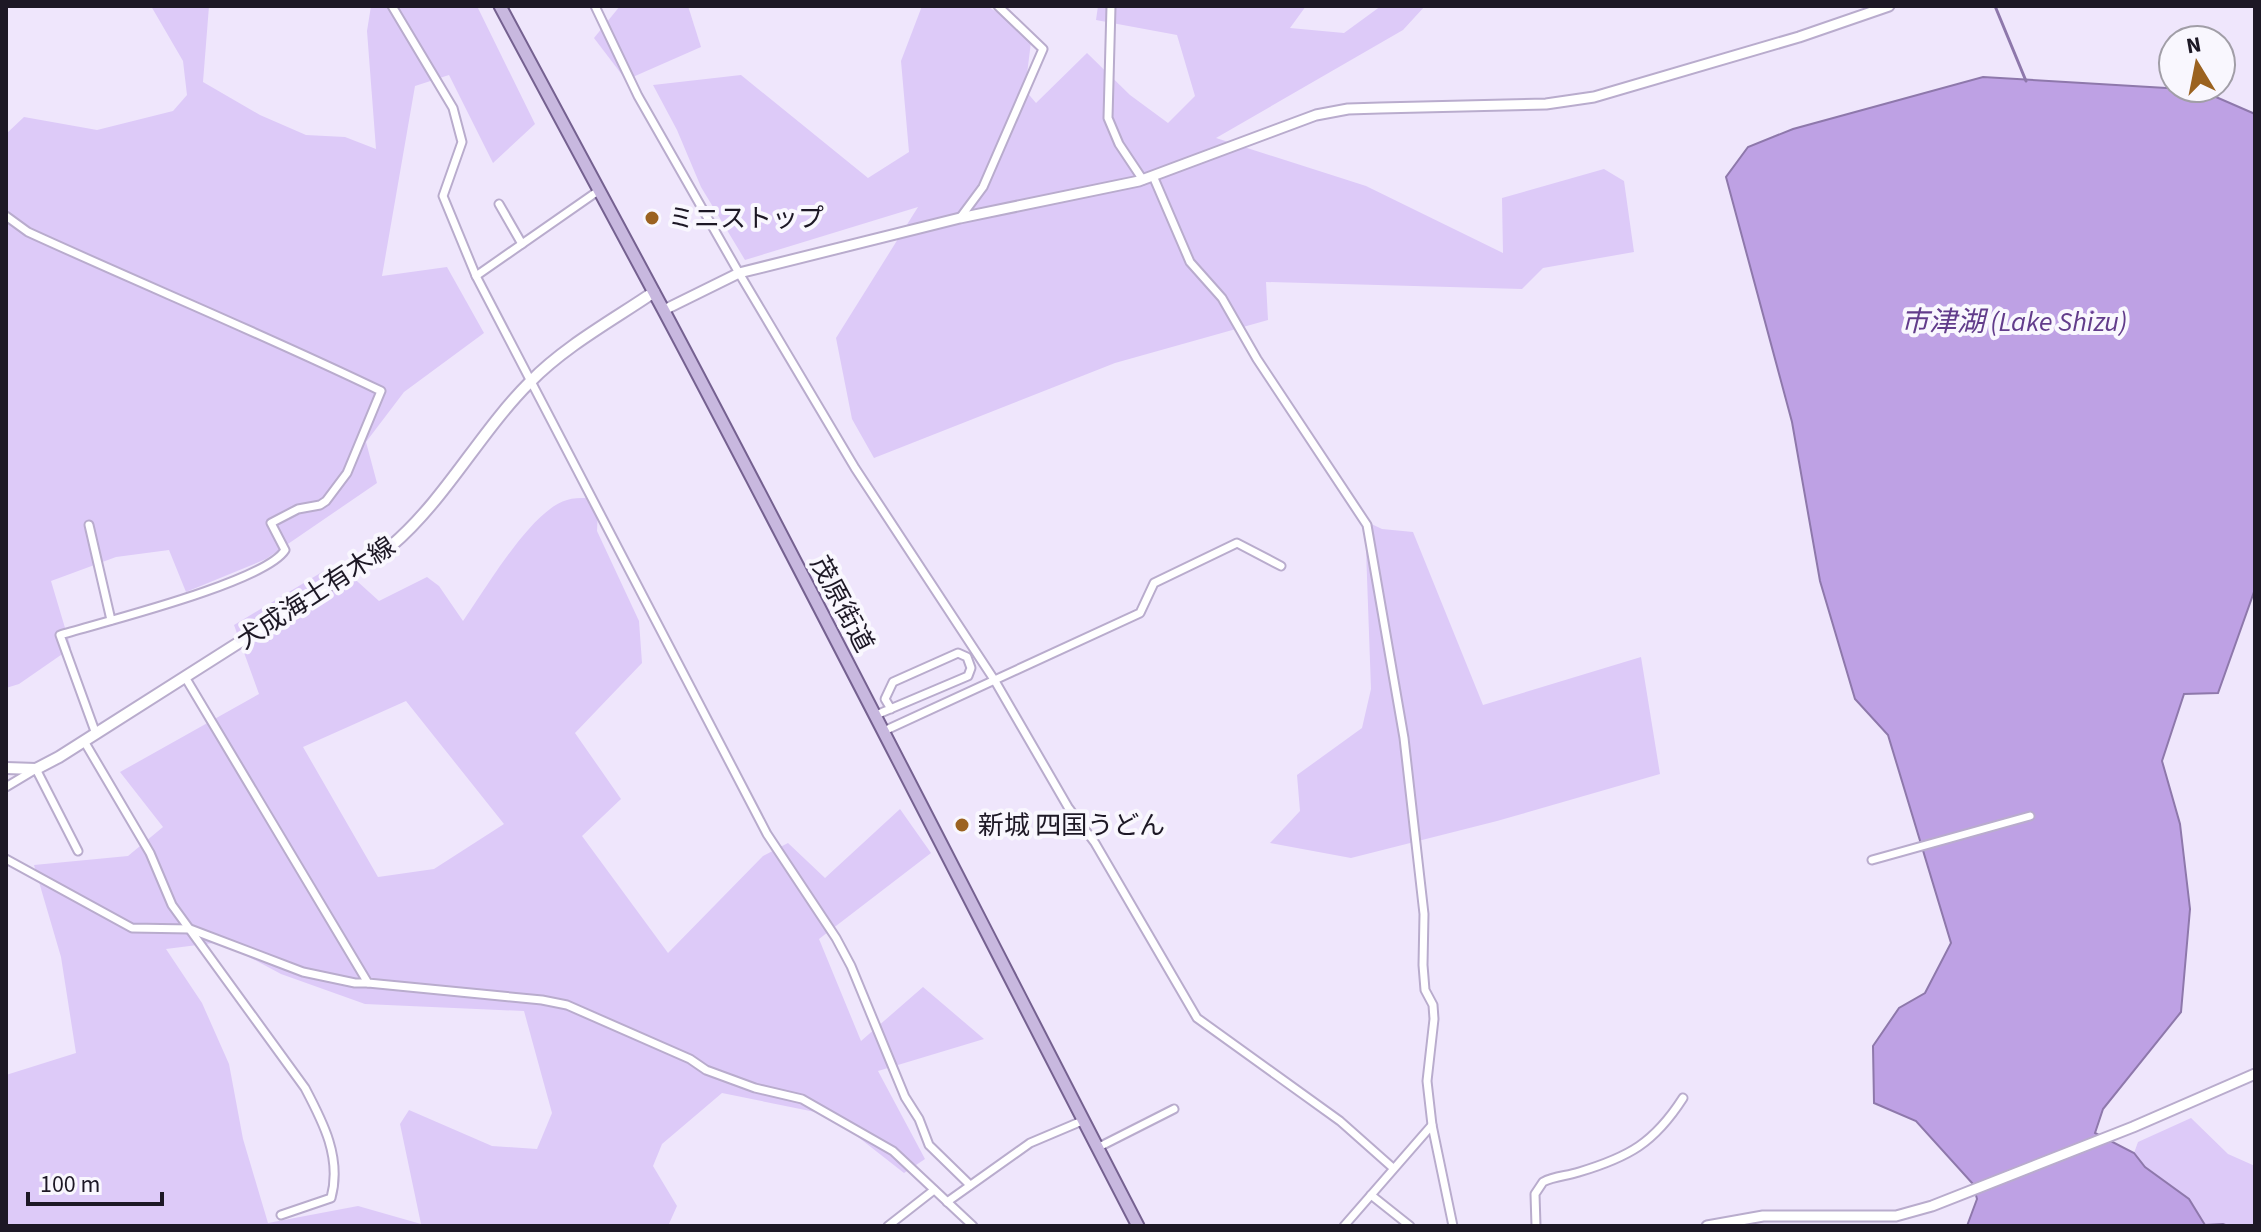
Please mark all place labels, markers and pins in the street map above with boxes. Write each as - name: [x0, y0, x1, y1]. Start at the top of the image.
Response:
- place label: ミニストップ: [668, 200, 824, 237]
- marker: ミニストップ: [643, 209, 661, 227]
- place label: 新城 四国うどん: [978, 807, 1165, 844]
- marker: 新城 四国うどん: [953, 816, 971, 834]

